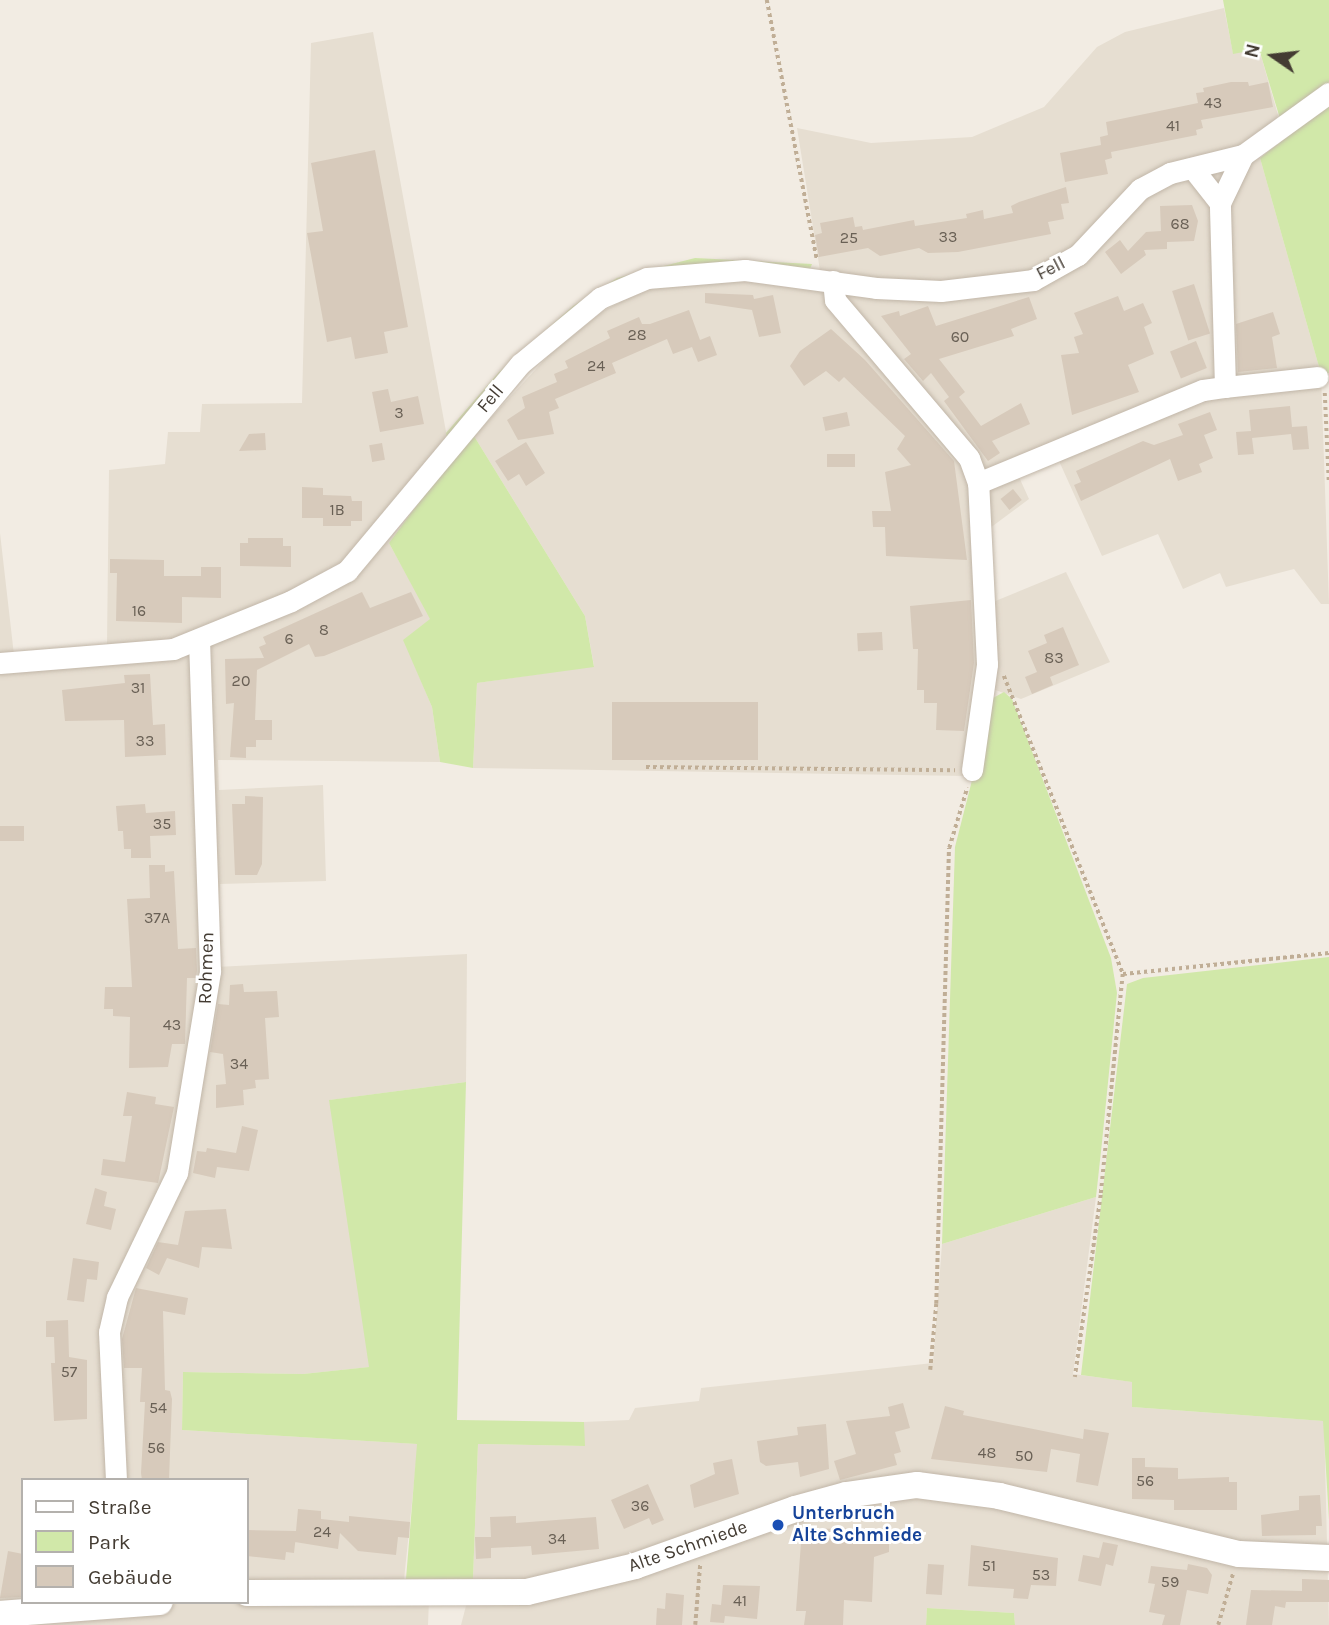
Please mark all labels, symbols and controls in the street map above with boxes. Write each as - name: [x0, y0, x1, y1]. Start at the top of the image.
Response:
- north arrow: [1238, 21, 1308, 91]
- text: N: [1240, 42, 1265, 60]
- house number: 43: [1204, 93, 1222, 113]
- house number: 41: [1166, 116, 1180, 136]
- house number: 68: [1171, 214, 1189, 234]
- house number: 33: [939, 227, 957, 247]
- house number: 25: [840, 228, 858, 248]
- street label: Fell: [1033, 252, 1069, 286]
- house number: 28: [627, 325, 647, 345]
- house number: 60: [951, 327, 969, 347]
- house number: 24: [587, 356, 605, 376]
- street label: Fell: [473, 380, 509, 418]
- house number: 3: [394, 403, 404, 423]
- house number: 1B: [329, 500, 345, 520]
- house number: 16: [132, 601, 146, 621]
- house number: 8: [319, 620, 329, 640]
- house number: 6: [284, 629, 294, 649]
- house number: 83: [1044, 648, 1064, 668]
- house number: 20: [232, 671, 250, 691]
- house number: 31: [131, 678, 145, 698]
- house number: 33: [136, 731, 154, 751]
- house number: 35: [153, 814, 171, 834]
- house number: 37A: [144, 908, 170, 928]
- street label: Rohmen: [194, 931, 220, 1005]
- house number: 43: [163, 1015, 181, 1035]
- house number: 34: [230, 1054, 248, 1074]
- house number: 57: [61, 1362, 77, 1382]
- house number: 54: [149, 1398, 167, 1418]
- house number: 56: [147, 1438, 165, 1458]
- house number: 48: [978, 1443, 996, 1463]
- house number: 50: [1015, 1446, 1033, 1466]
- house number: 56: [1136, 1471, 1154, 1491]
- legend: [21, 1478, 248, 1604]
- text: Straße: [88, 1495, 151, 1519]
- house number: 36: [631, 1496, 649, 1516]
- place label: Unterbruch Alte Schmiede: [792, 1503, 922, 1547]
- street label: Alte Schmiede: [625, 1516, 751, 1578]
- marker: Unterbruch Alte Schmiede: [770, 1517, 786, 1533]
- house number: 24: [313, 1522, 331, 1542]
- house number: 34: [548, 1529, 566, 1549]
- text: Park: [88, 1530, 131, 1554]
- house number: 51: [982, 1556, 996, 1576]
- text: Gebäude: [88, 1565, 172, 1589]
- house number: 53: [1032, 1565, 1050, 1585]
- house number: 59: [1161, 1572, 1179, 1592]
- house number: 41: [733, 1591, 747, 1611]

